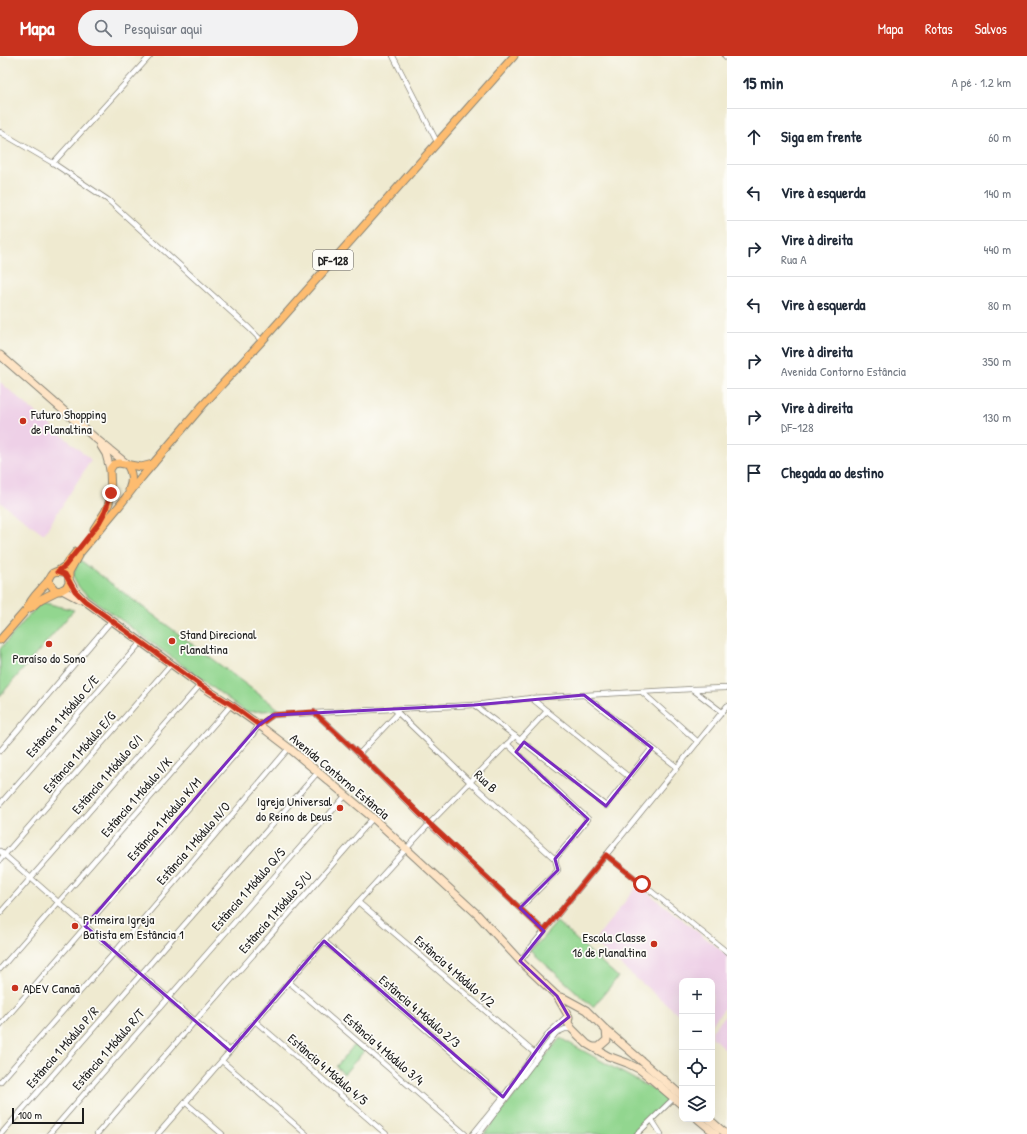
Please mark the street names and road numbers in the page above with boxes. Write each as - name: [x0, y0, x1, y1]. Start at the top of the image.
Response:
- road number: DF-128: [313, 250, 353, 270]
- street label: Estância 1 Módulo C/E: [21, 671, 103, 761]
- street label: Estância 1 Módulo E/G: [39, 707, 120, 797]
- street label: Avenida Contorno Estância: [286, 729, 394, 823]
- street label: Estância 1 Módulo G/I: [68, 730, 146, 818]
- street label: Estância 1 Módulo I/K: [96, 753, 176, 841]
- street label: Rua B: [470, 766, 502, 797]
- street label: Estância 1 Módulo K/M: [123, 773, 205, 864]
- street label: Estância 1 Módulo N/O: [152, 798, 234, 888]
- street label: Estância 1 Módulo Q/S: [207, 844, 289, 934]
- street label: Estância 1 Módulo S/U: [234, 867, 316, 957]
- street label: Estância 4 Módulo 1/2: [411, 931, 499, 1011]
- street label: Estância 4 Módulo 2/3: [375, 971, 465, 1052]
- street label: Estância 1 Módulo P/R: [22, 1002, 102, 1092]
- street label: Estância 1 Módulo R/T: [68, 1004, 149, 1094]
- street label: Estância 4 Módulo 3/4: [340, 1009, 428, 1089]
- street label: Estância 4 Módulo 4/5: [284, 1029, 372, 1109]

